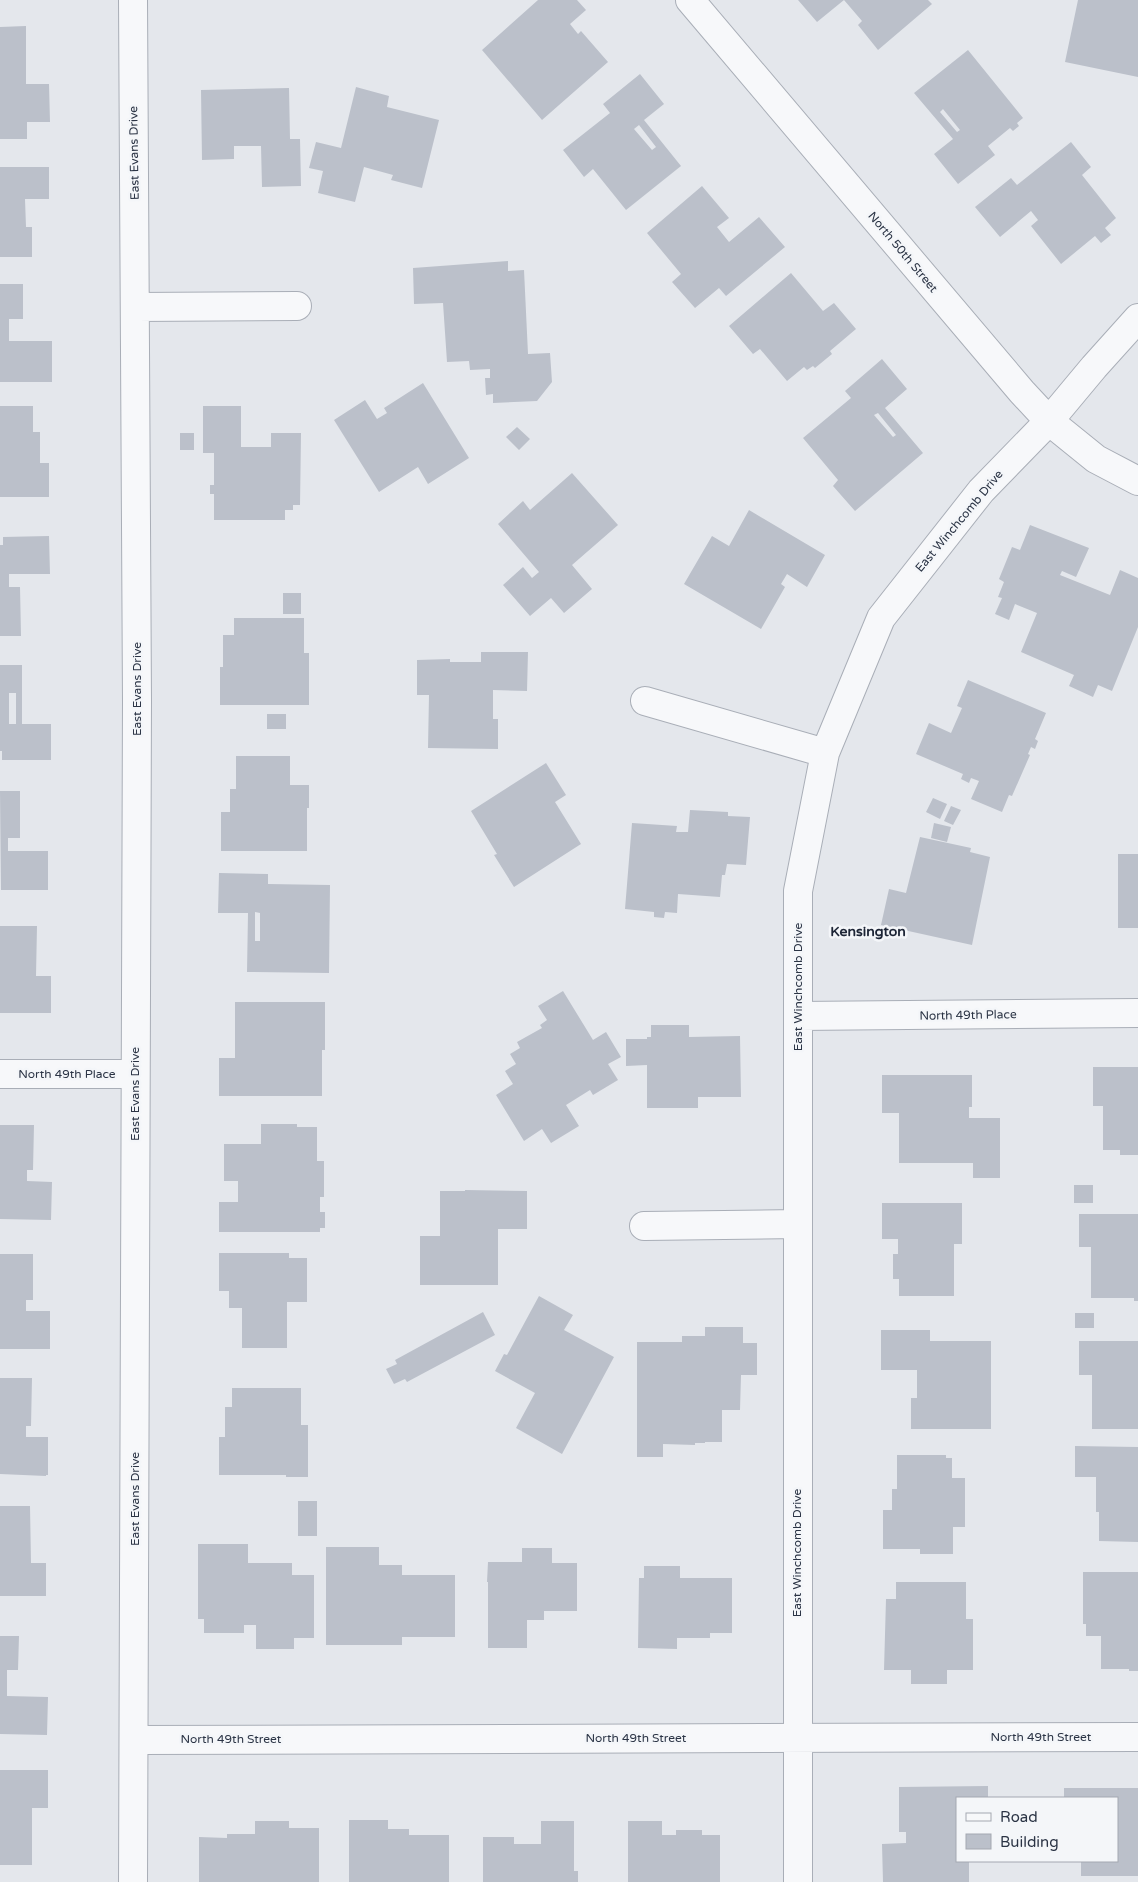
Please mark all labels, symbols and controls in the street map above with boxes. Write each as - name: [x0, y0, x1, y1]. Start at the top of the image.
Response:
- street label: East Evans Drive: [126, 106, 142, 200]
- street label: North 50th Street: [865, 209, 941, 295]
- street label: East Winchcomb Drive: [912, 467, 1006, 575]
- street label: East Evans Drive: [130, 642, 144, 736]
- street label: East Winchcomb Drive: [791, 922, 805, 1051]
- district label: Kensington: [830, 923, 906, 940]
- street label: North 49th Place: [919, 1007, 1017, 1023]
- street label: East Evans Drive: [128, 1047, 142, 1141]
- street label: North 49th Place: [18, 1067, 116, 1081]
- street label: East Evans Drive: [128, 1452, 142, 1546]
- street label: East Winchcomb Drive: [790, 1488, 804, 1617]
- street label: North 49th Street: [991, 1730, 1092, 1744]
- street label: North 49th Street: [586, 1731, 687, 1745]
- street label: North 49th Street: [181, 1732, 282, 1746]
- legend: [956, 1797, 1118, 1862]
- text: Road: [1000, 1808, 1038, 1826]
- text: Building: [1000, 1833, 1059, 1851]

